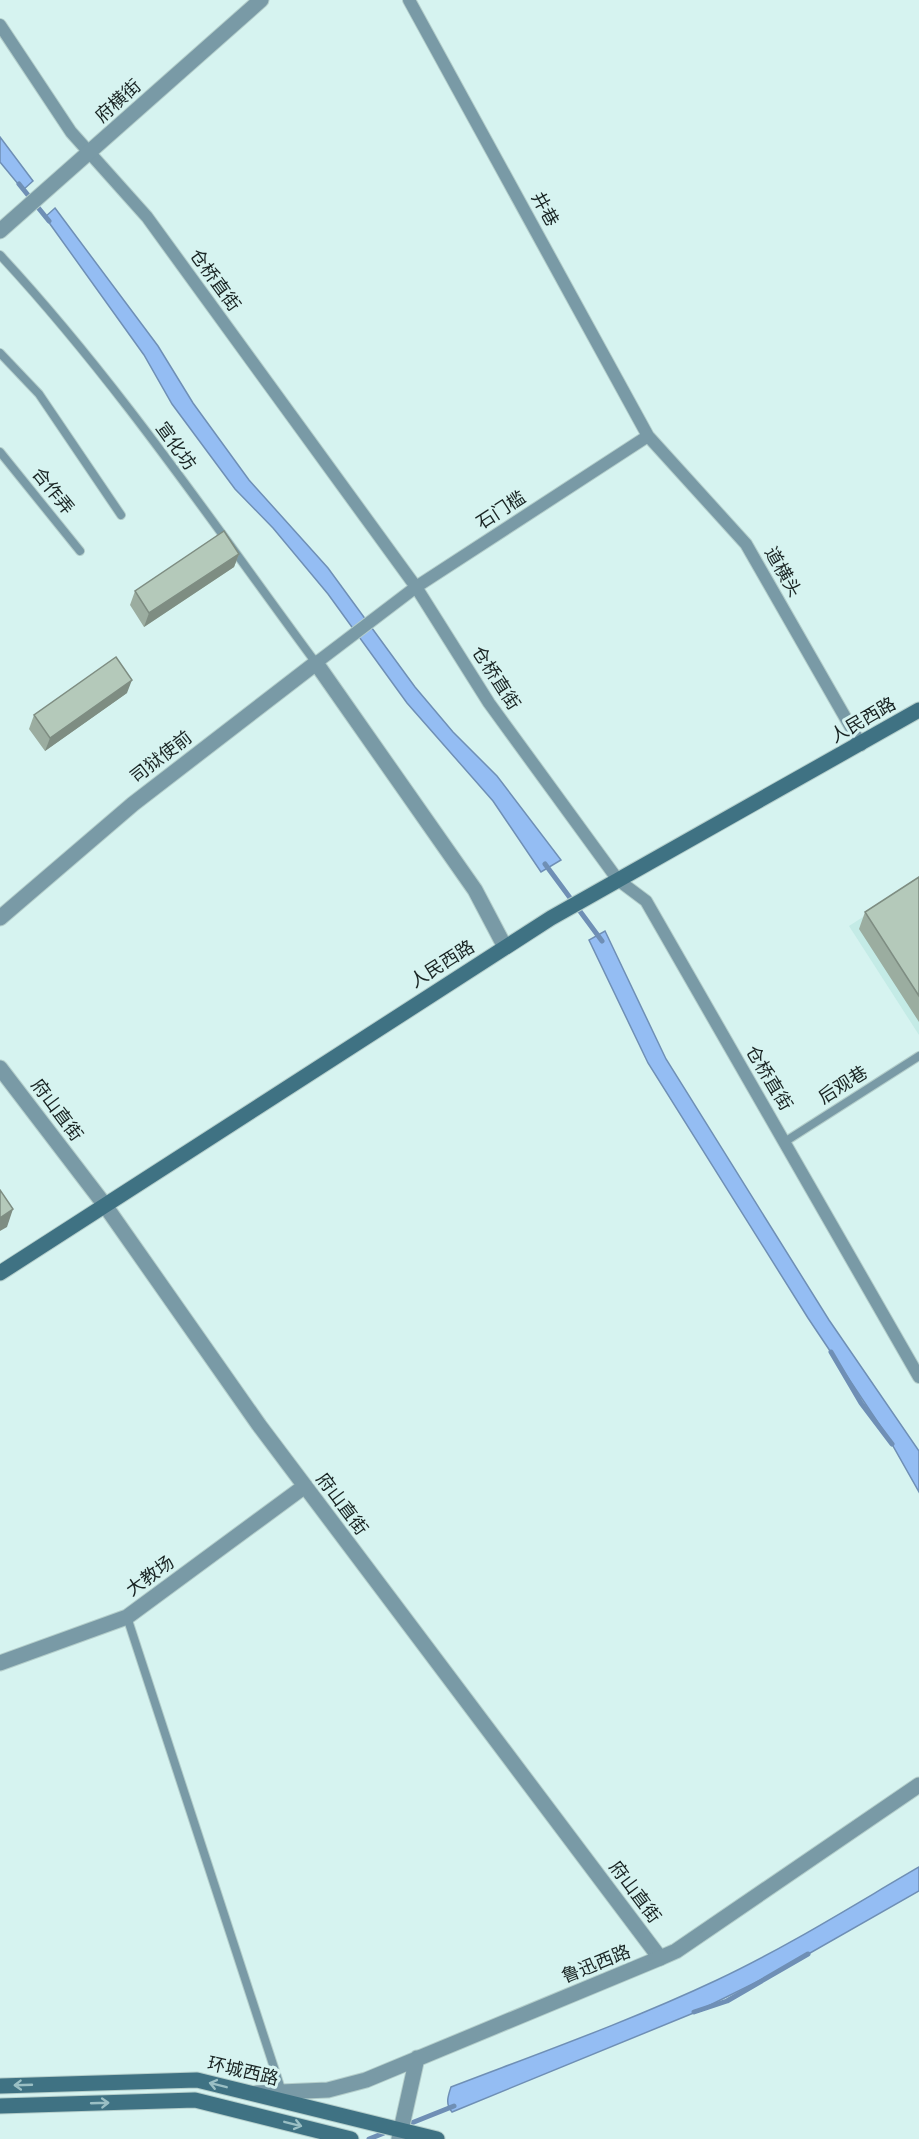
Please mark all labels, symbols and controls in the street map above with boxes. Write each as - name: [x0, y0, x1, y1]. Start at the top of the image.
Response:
- street label: 府横街: [91, 75, 145, 127]
- street label: 井巷: [527, 188, 563, 230]
- street label: 仓桥直街: [185, 244, 245, 316]
- street label: 宣化坊: [151, 418, 201, 474]
- street label: 合作弄: [27, 463, 79, 519]
- street label: 石门槛: [472, 486, 530, 534]
- street label: 道横头: [760, 543, 806, 601]
- street label: 仓桥直街: [467, 642, 525, 714]
- street label: 人民西路: [826, 692, 900, 748]
- street label: 司狱使前: [126, 726, 196, 788]
- street label: 人民西路: [406, 936, 478, 992]
- street label: 仓桥直街: [741, 1041, 797, 1115]
- street label: 后观巷: [814, 1061, 872, 1109]
- street label: 府山直街: [27, 1075, 87, 1145]
- street label: 府山直街: [312, 1469, 372, 1539]
- street label: 大教场: [122, 1551, 178, 1601]
- street label: 府山直街: [605, 1857, 665, 1927]
- street label: 鲁迅西路: [559, 1940, 633, 1988]
- street label: 环城西路: [205, 2052, 281, 2090]
- one-way arrow: [208, 2078, 227, 2090]
- one-way arrow: [14, 2079, 34, 2091]
- one-way arrow: [90, 2097, 110, 2109]
- one-way arrow: [283, 2118, 302, 2130]

